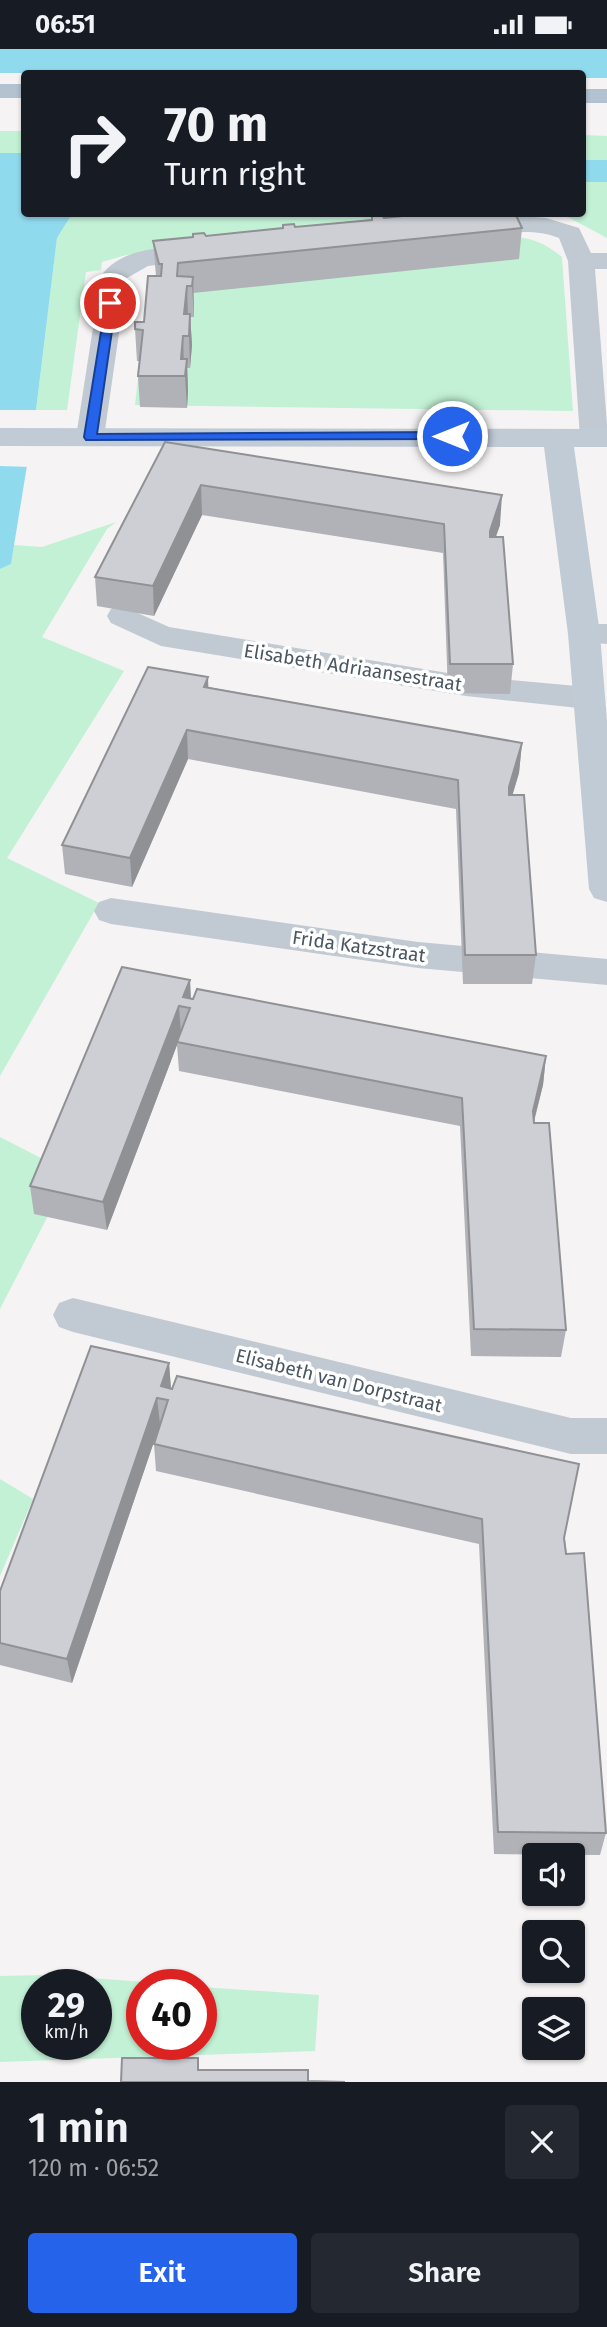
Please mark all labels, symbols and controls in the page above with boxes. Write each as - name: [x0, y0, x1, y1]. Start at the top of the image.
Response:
- text: 06:51: [35, 9, 96, 40]
- text: 70 m: [164, 95, 268, 154]
- icon: right: [49, 98, 140, 189]
- text: Turn right: [164, 155, 306, 193]
- pin: [80, 273, 140, 333]
- icon: arrive: [91, 284, 129, 322]
- position arrow: [415, 399, 489, 473]
- street label: Elisabeth Adriaansestraat: [242, 639, 464, 696]
- street label: Frida Katzstraat: [291, 926, 427, 967]
- street label: Elisabeth van Dorpstraat: [233, 1344, 445, 1417]
- map controls: [522, 1843, 585, 2060]
- button: sound: [522, 1843, 585, 1906]
- button: search: [522, 1920, 585, 1983]
- speed limit sign: 40: [126, 1969, 217, 2060]
- text: 29: [48, 1984, 85, 2026]
- button: layers: [522, 1997, 585, 2060]
- text: km/h: [44, 2021, 89, 2043]
- text: 1 min: [28, 2103, 129, 2153]
- button: close: [505, 2105, 579, 2179]
- text: 120 m · 06:52: [28, 2154, 159, 2182]
- button: Exit: [28, 2233, 297, 2313]
- button: Share: [311, 2233, 579, 2313]

